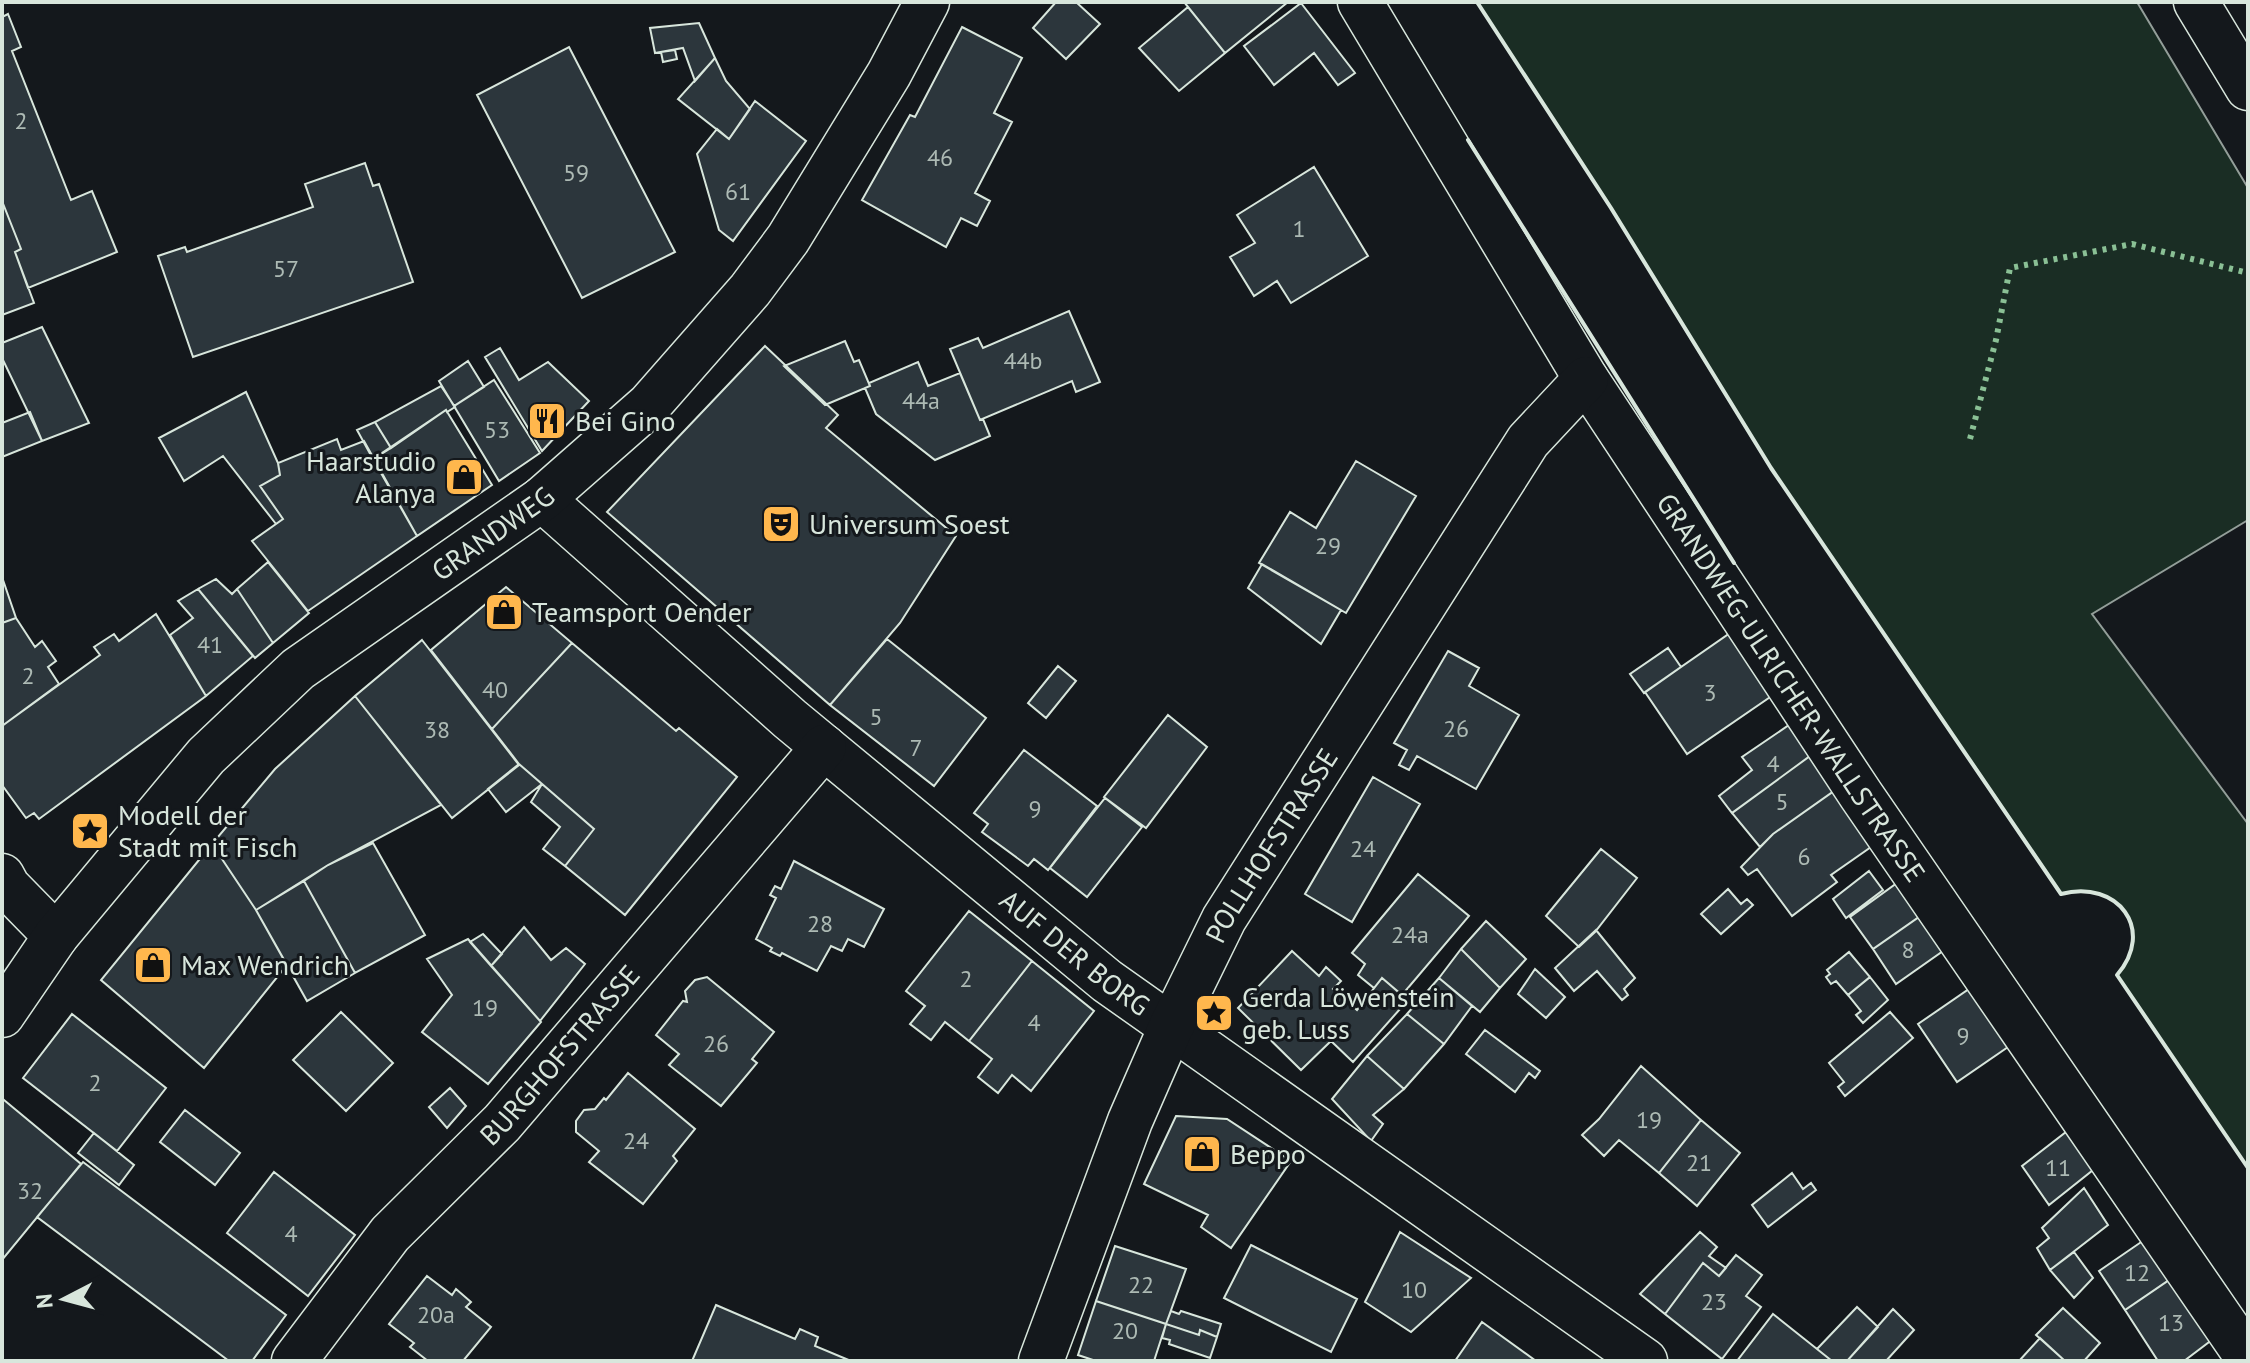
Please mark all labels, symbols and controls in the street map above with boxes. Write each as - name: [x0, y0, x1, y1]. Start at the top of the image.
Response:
- house number: 2: [14, 105, 28, 136]
- house number: 46: [927, 142, 953, 173]
- house number: 59: [563, 157, 589, 188]
- house number: 61: [725, 176, 751, 207]
- house number: 1: [1292, 213, 1306, 244]
- house number: 57: [273, 253, 299, 284]
- house number: 44b: [1003, 345, 1043, 376]
- house number: 44a: [902, 385, 940, 416]
- restaurant icon: Bei Gino: [526, 400, 568, 442]
- place label: Bei Gino: [575, 402, 676, 439]
- house number: 53: [484, 414, 510, 445]
- place label: Haarstudio Alanya: [306, 442, 436, 511]
- shop icon: Haarstudio Alanya: [443, 456, 485, 498]
- street label: GRANDWEG: [424, 478, 562, 588]
- street label: GRANDWEG-ULRICHER-WALLSTRASSE: [1648, 486, 1934, 889]
- theatre icon: Universum Soest: [760, 503, 802, 545]
- place label: Universum Soest: [809, 505, 1010, 542]
- house number: 29: [1315, 530, 1341, 561]
- shop icon: Teamsport Oender: [483, 591, 525, 633]
- place label: Teamsport Oender: [532, 593, 752, 630]
- house number: 41: [197, 629, 223, 660]
- house number: 2: [21, 660, 35, 691]
- house number: 40: [482, 674, 508, 705]
- house number: 3: [1703, 677, 1717, 708]
- house number: 5: [869, 701, 883, 732]
- house number: 26: [1443, 713, 1469, 744]
- house number: 38: [424, 714, 450, 745]
- house number: 7: [909, 732, 923, 763]
- street label: POLLHOFSTRASSE: [1196, 741, 1346, 949]
- house number: 4: [1766, 748, 1780, 779]
- house number: 5: [1775, 786, 1789, 817]
- house number: 9: [1028, 793, 1042, 824]
- place label: Modell der Stadt mit Fisch: [118, 796, 297, 865]
- place icon: Modell der Stadt mit Fisch: [69, 810, 111, 852]
- house number: 24: [1350, 833, 1376, 864]
- house number: 6: [1797, 841, 1811, 872]
- street label: AUF DER BORG: [992, 881, 1157, 1024]
- house number: 28: [807, 908, 833, 939]
- house number: 24a: [1391, 919, 1429, 950]
- house number: 8: [1901, 934, 1915, 965]
- shop icon: Max Wendrich: [132, 944, 174, 986]
- place label: Max Wendrich: [181, 946, 349, 983]
- street label: BURGHOFSTRASSE: [471, 957, 648, 1153]
- house number: 2: [959, 963, 973, 994]
- place label: Gerda Löwenstein geb. Luss: [1242, 978, 1455, 1047]
- house number: 19: [472, 992, 498, 1023]
- place icon: Gerda Löwenstein geb. Luss: [1193, 992, 1235, 1034]
- house number: 4: [1027, 1007, 1041, 1038]
- house number: 9: [1956, 1020, 1970, 1051]
- house number: 26: [703, 1028, 729, 1059]
- house number: 2: [88, 1067, 102, 1098]
- house number: 19: [1636, 1104, 1662, 1135]
- house number: 24: [623, 1125, 649, 1156]
- shop icon: Beppo: [1181, 1133, 1223, 1175]
- place label: Beppo: [1230, 1135, 1306, 1172]
- house number: 21: [1686, 1147, 1712, 1178]
- house number: 11: [2045, 1152, 2071, 1183]
- house number: 32: [17, 1175, 43, 1206]
- house number: 4: [284, 1218, 298, 1249]
- house number: 12: [2124, 1257, 2150, 1288]
- north arrow: [24, 1259, 104, 1339]
- house number: 22: [1128, 1269, 1154, 1300]
- house number: 10: [1401, 1274, 1427, 1305]
- house number: 23: [1701, 1286, 1727, 1317]
- text: N: [29, 1292, 59, 1310]
- house number: 20a: [417, 1299, 455, 1330]
- house number: 13: [2158, 1307, 2184, 1338]
- house number: 20: [1112, 1315, 1138, 1346]

